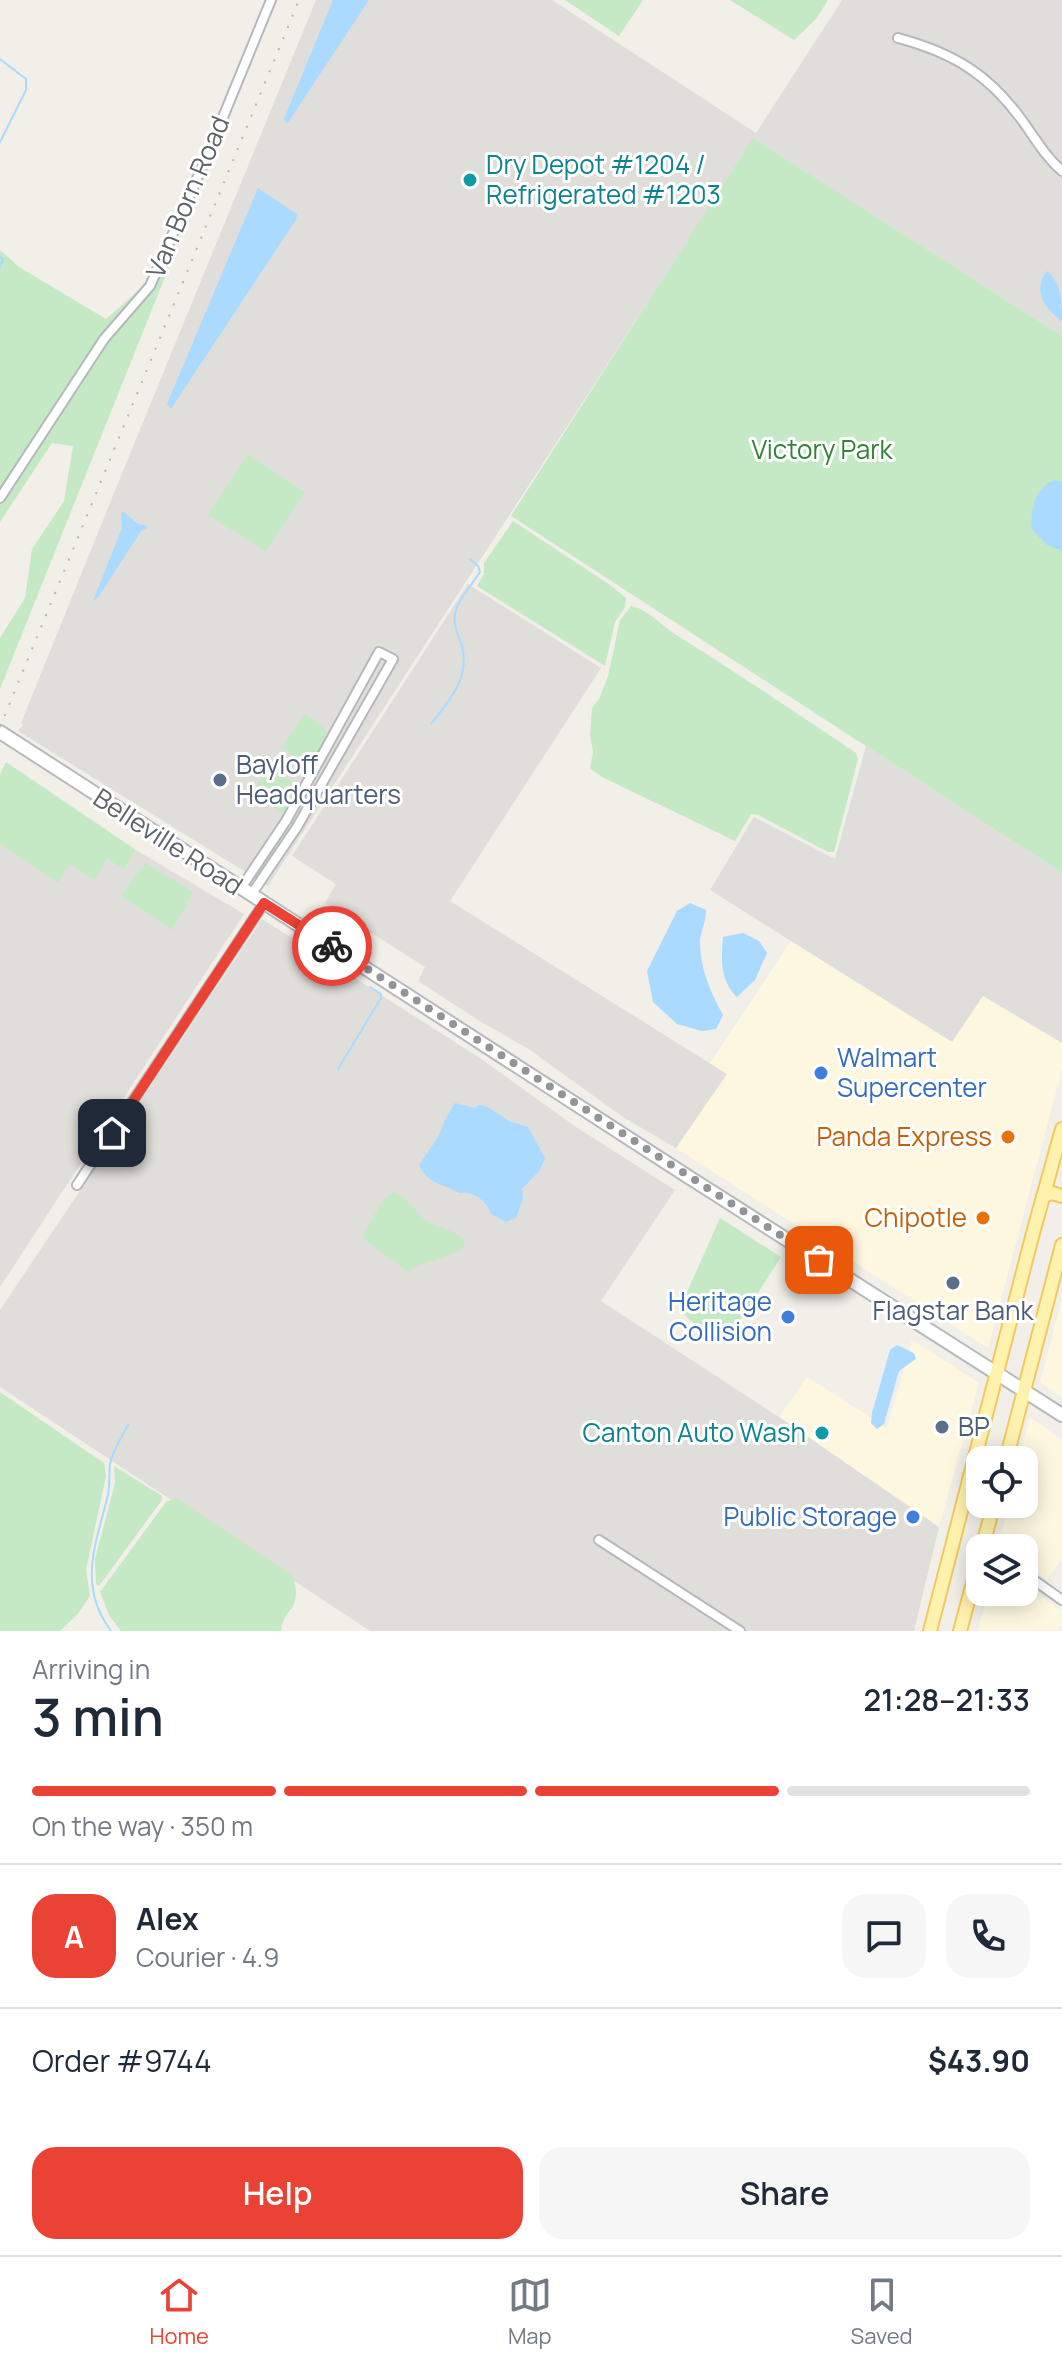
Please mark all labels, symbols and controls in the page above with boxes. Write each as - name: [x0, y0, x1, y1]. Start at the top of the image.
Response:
- street label: Van Born Road: [137, 110, 237, 283]
- place label: Dry Depot #1204 / Refrigerated #1203: [486, 146, 721, 212]
- marker: Dry Depot #1204 / Refrigerated #1203: [461, 171, 479, 189]
- park label: Victory Park: [752, 431, 894, 467]
- place label: Bayloff Headquarters: [236, 746, 401, 812]
- marker: Bayloff Headquarters: [211, 771, 229, 789]
- street label: Belleville Road: [87, 779, 250, 903]
- courier: [292, 906, 372, 986]
- icon: bike: [310, 924, 354, 968]
- place label: Walmart Supercenter: [837, 1039, 987, 1105]
- marker: Walmart Supercenter: [812, 1064, 830, 1082]
- pin: [78, 1099, 146, 1167]
- icon: home: [90, 1111, 134, 1155]
- place label: Panda Express: [817, 1118, 992, 1154]
- marker: Panda Express: [999, 1128, 1017, 1146]
- place label: Chipotle: [864, 1199, 967, 1235]
- marker: Chipotle: [974, 1209, 992, 1227]
- pin: [785, 1226, 853, 1294]
- icon: bag: [797, 1238, 841, 1282]
- marker: Flagstar Bank: [944, 1274, 962, 1292]
- place label: Heritage Collision: [668, 1283, 772, 1349]
- place label: Flagstar Bank: [873, 1292, 1034, 1328]
- marker: Heritage Collision: [779, 1308, 797, 1326]
- place label: BP: [958, 1408, 990, 1444]
- place label: Canton Auto Wash: [583, 1414, 806, 1450]
- marker: BP: [933, 1418, 951, 1436]
- marker: Canton Auto Wash: [813, 1424, 831, 1442]
- map controls: [966, 1446, 1038, 1606]
- button: locate: [966, 1446, 1038, 1518]
- place label: Public Storage: [724, 1498, 897, 1534]
- marker: Public Storage: [904, 1508, 922, 1526]
- button: layers: [966, 1534, 1038, 1606]
- text: Arriving in: [32, 1651, 150, 1687]
- text: 21:28–21:33: [864, 1679, 1030, 1720]
- text: 3 min: [32, 1681, 164, 1752]
- text: On the way · 350 m: [32, 1808, 253, 1844]
- button: chat: [842, 1894, 926, 1978]
- button: phone: [946, 1894, 1030, 1978]
- text: Alex: [136, 1898, 199, 1939]
- text: A: [64, 1916, 84, 1957]
- text: Courier · 4.9: [136, 1939, 279, 1975]
- text: Order #9744: [32, 2040, 212, 2081]
- text: $43.90: [928, 2040, 1030, 2081]
- button: Help: [32, 2147, 523, 2239]
- button: Share: [539, 2147, 1030, 2239]
- tab: Home: [149, 2273, 209, 2351]
- tab: Map: [508, 2273, 552, 2351]
- tab: Saved: [851, 2273, 913, 2351]

